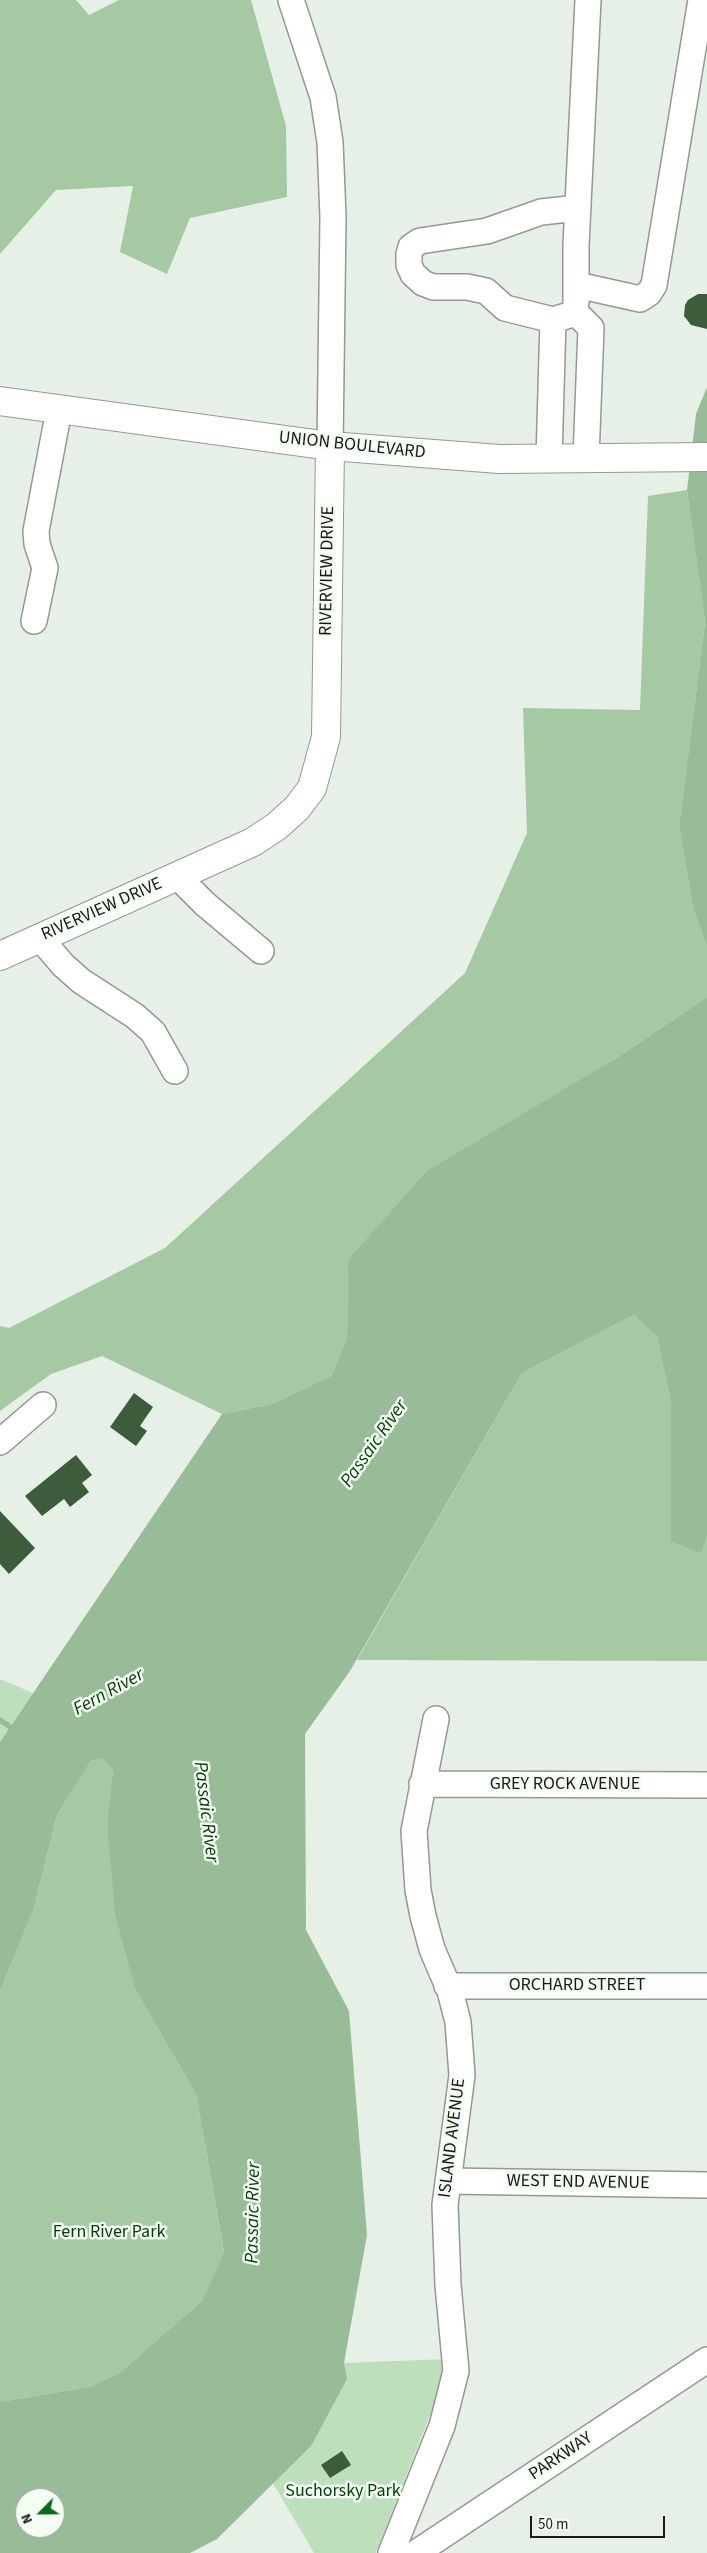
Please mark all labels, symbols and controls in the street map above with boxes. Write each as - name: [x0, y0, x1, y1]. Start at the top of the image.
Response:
- street label: UNION BOULEVARD: [277, 428, 427, 464]
- street label: RIVERVIEW DRIVE: [316, 506, 340, 636]
- street label: RIVERVIEW DRIVE: [38, 874, 166, 946]
- water label: Passaic River: [337, 1396, 413, 1492]
- water label: Fern River: [70, 1664, 148, 1722]
- water label: Passaic River: [188, 1760, 222, 1864]
- street label: GREY ROCK AVENUE: [490, 1774, 640, 1796]
- street label: ORCHARD STREET: [509, 1975, 645, 1997]
- street label: ISLAND AVENUE: [435, 2077, 471, 2199]
- water label: Passaic River: [242, 2162, 266, 2264]
- street label: WEST END AVENUE: [506, 2171, 650, 2195]
- park label: Fern River Park: [53, 2222, 165, 2244]
- street label: PARKWAY: [525, 2428, 597, 2486]
- park label: Suchorsky Park: [285, 2481, 401, 2503]
- north arrow: [15, 2488, 65, 2538]
- scale bar: [532, 2506, 667, 2538]
- text: N: [16, 2510, 38, 2527]
- text: 50 m: [538, 2514, 568, 2535]

